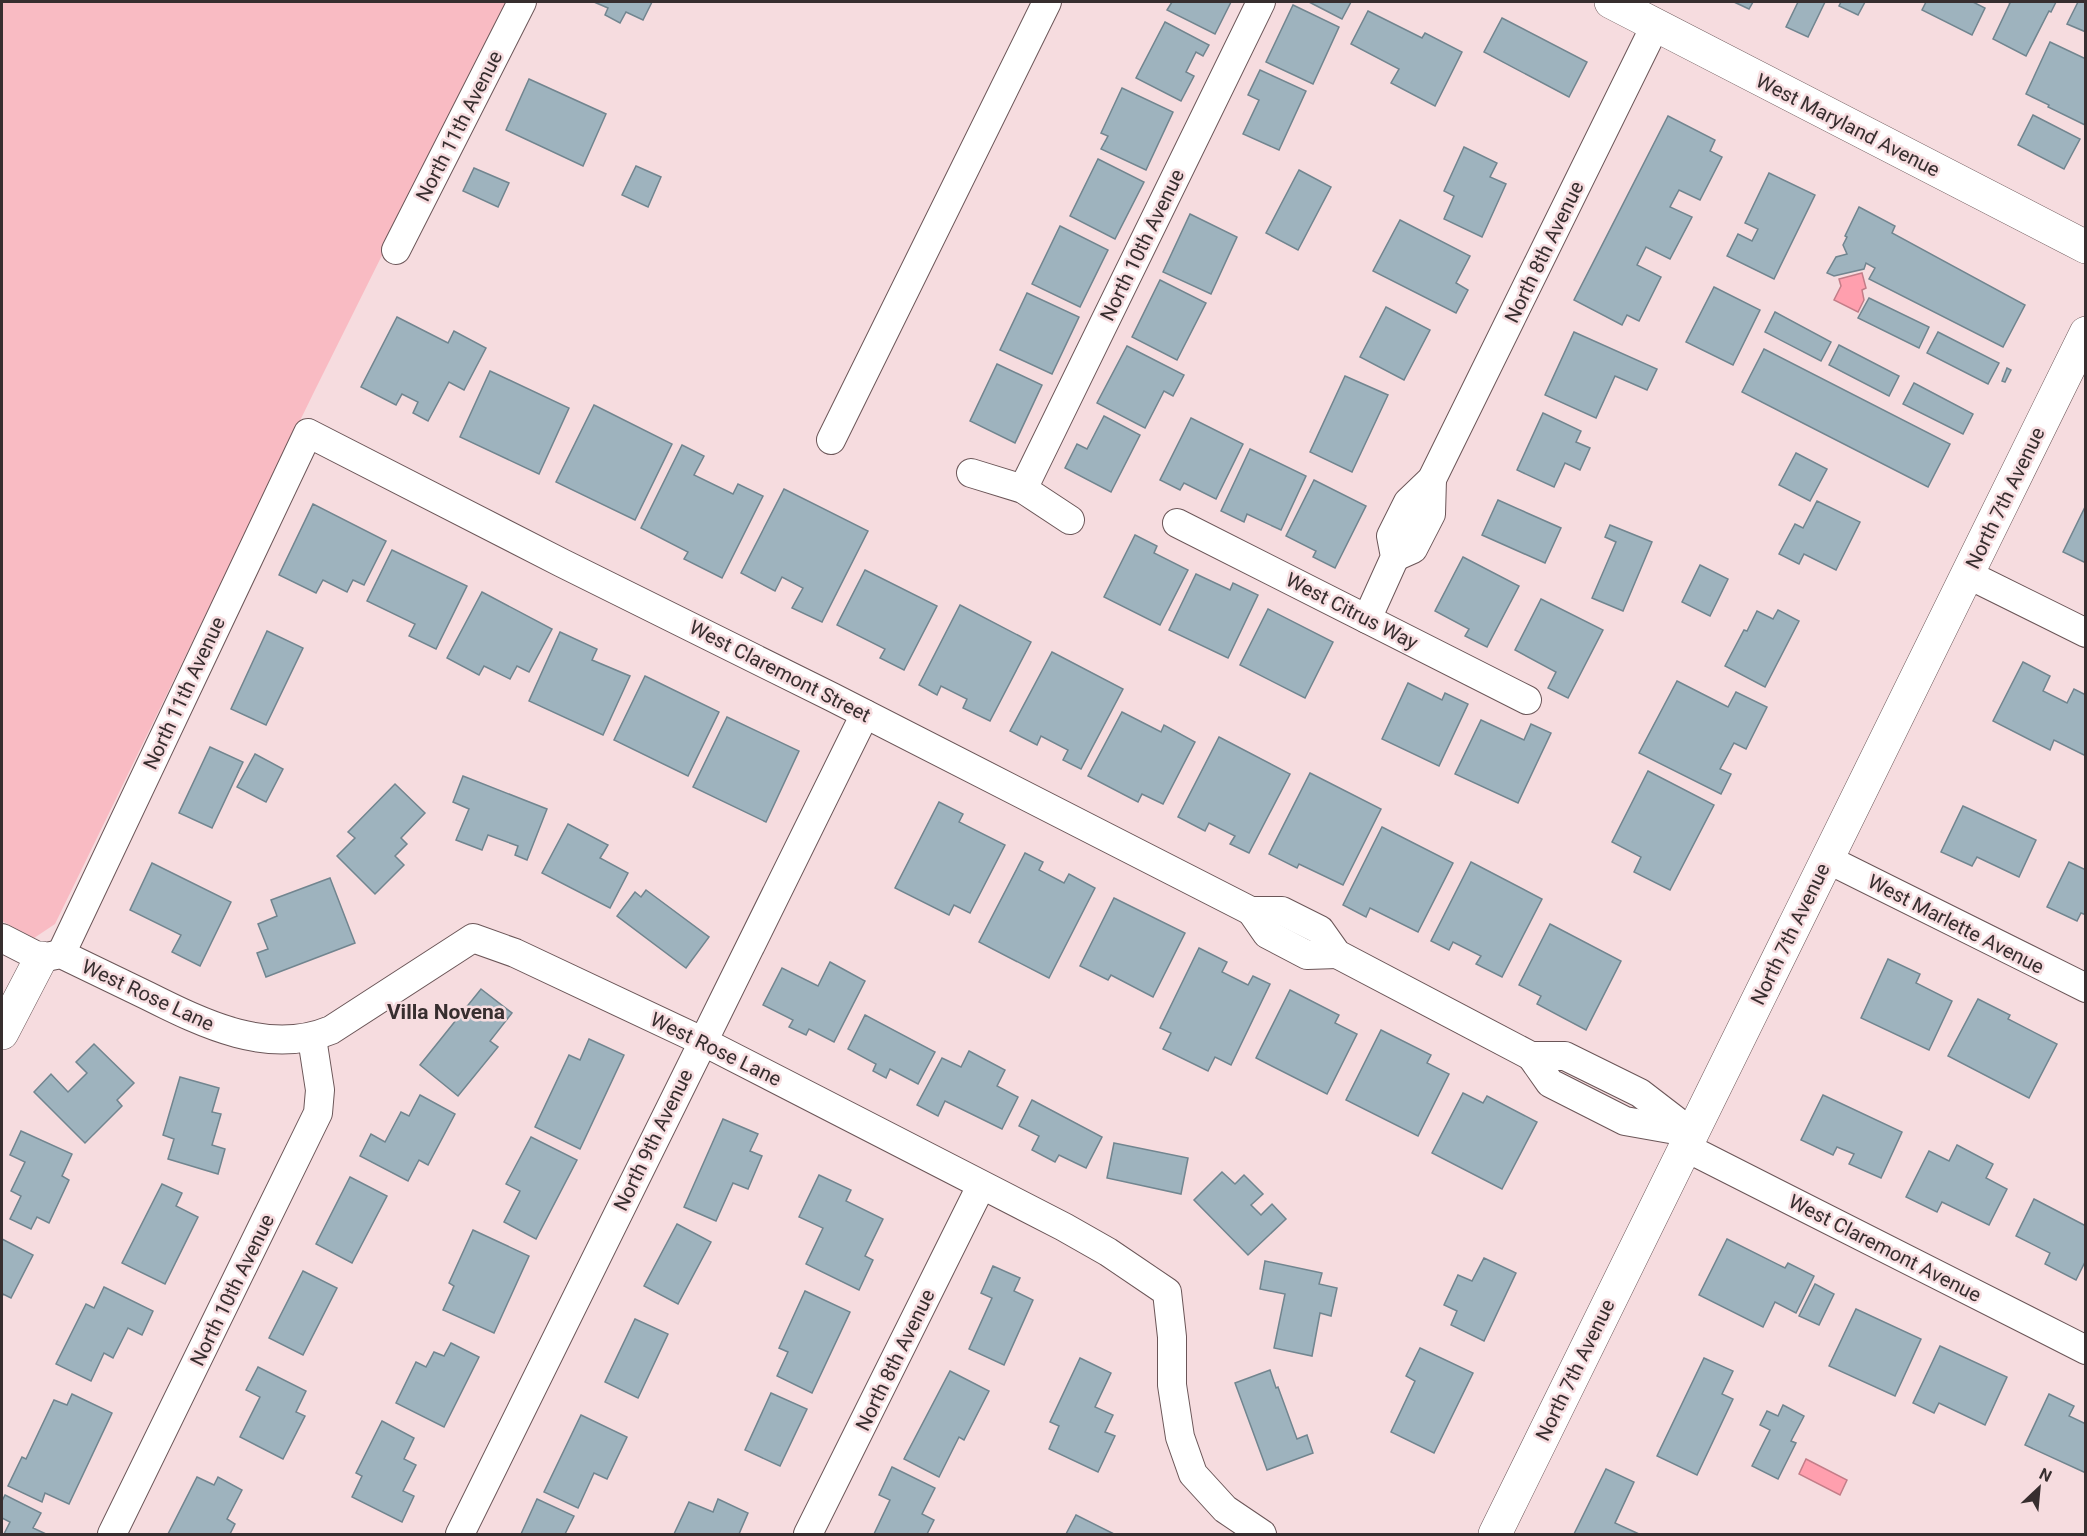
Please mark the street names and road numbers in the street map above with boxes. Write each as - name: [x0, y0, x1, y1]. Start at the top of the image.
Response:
- street label: North 11th Avenue: [411, 47, 507, 205]
- street label: West Maryland Avenue: [1752, 68, 1944, 182]
- street label: North 10th Avenue: [1095, 165, 1189, 325]
- street label: North 8th Avenue: [1499, 177, 1589, 327]
- street label: North 7th Avenue: [1960, 423, 2050, 573]
- street label: West Citrus Way: [1282, 567, 1423, 655]
- street label: North 11th Avenue: [138, 613, 230, 773]
- street label: West Claremont Street: [685, 615, 875, 727]
- street label: North 7th Avenue: [1745, 859, 1835, 1009]
- street label: West Marlette Avenue: [1864, 869, 2048, 979]
- street label: West Rose Lane: [78, 954, 218, 1036]
- street label: West Rose Lane: [647, 1007, 785, 1091]
- street label: North 9th Avenue: [608, 1065, 698, 1215]
- street label: West Claremont Avenue: [1785, 1189, 1985, 1307]
- street label: North 10th Avenue: [185, 1210, 279, 1370]
- street label: North 8th Avenue: [850, 1285, 940, 1435]
- street label: North 7th Avenue: [1530, 1295, 1620, 1445]

